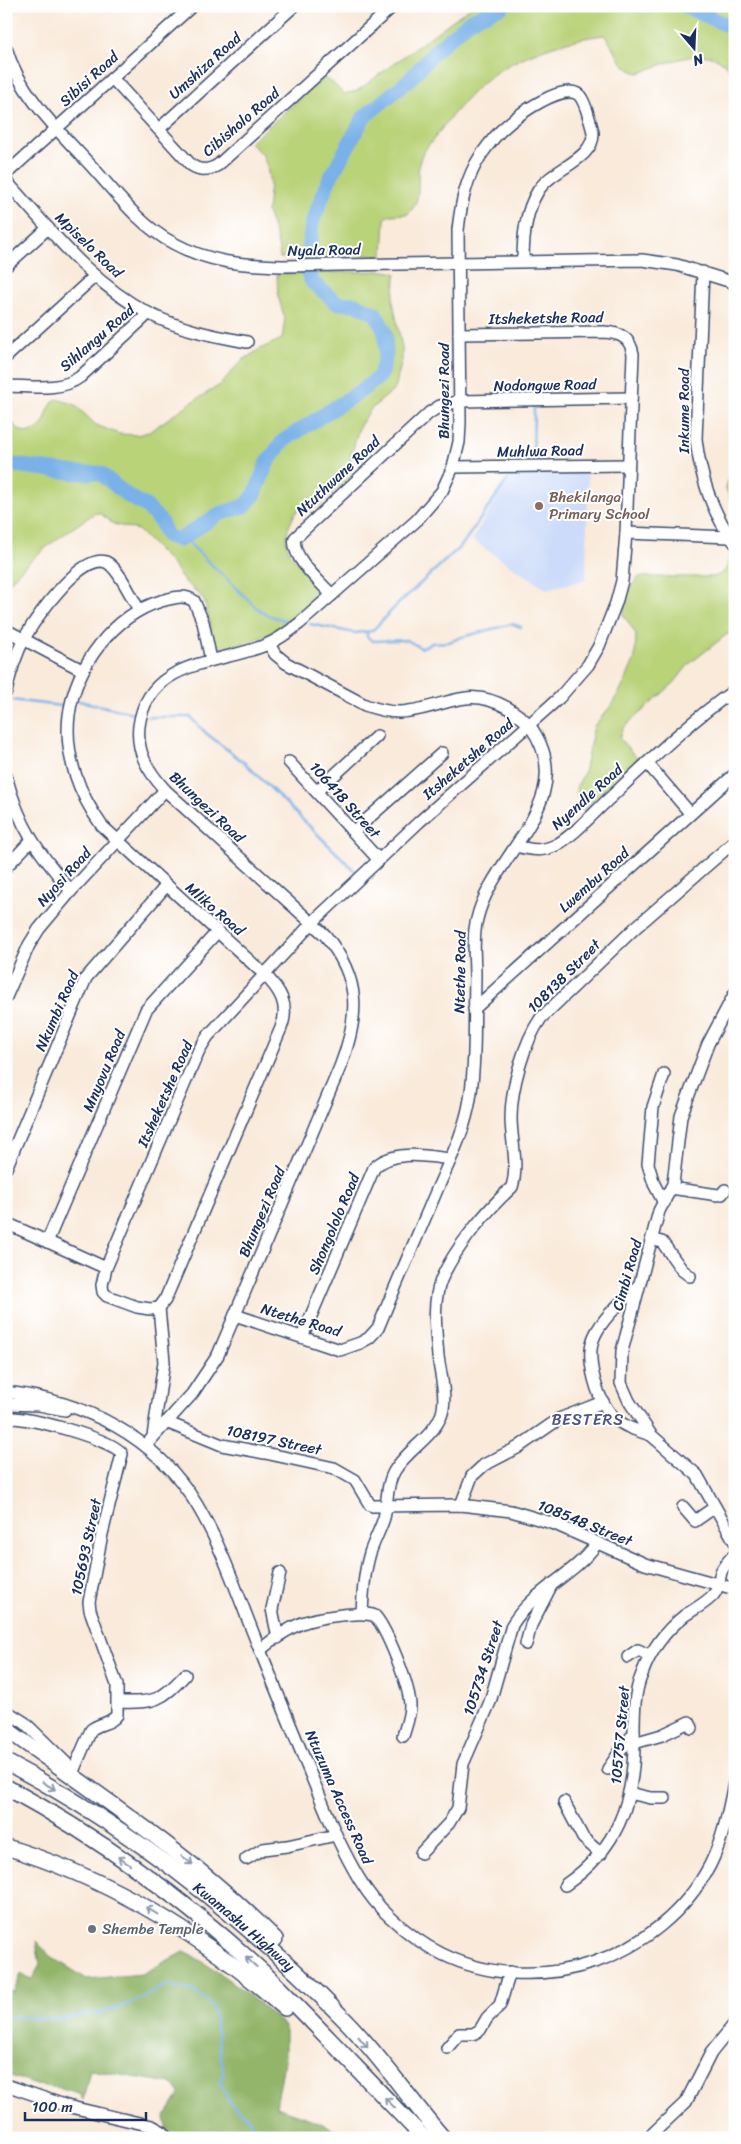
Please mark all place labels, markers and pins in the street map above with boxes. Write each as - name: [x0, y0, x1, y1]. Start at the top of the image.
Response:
- place label: Bhekilanga Primary School: [549, 484, 650, 527]
- marker: Bhekilanga Primary School: [533, 500, 545, 512]
- place label: Shembe Temple: [102, 1916, 204, 1942]
- marker: Shembe Temple: [86, 1923, 98, 1935]

